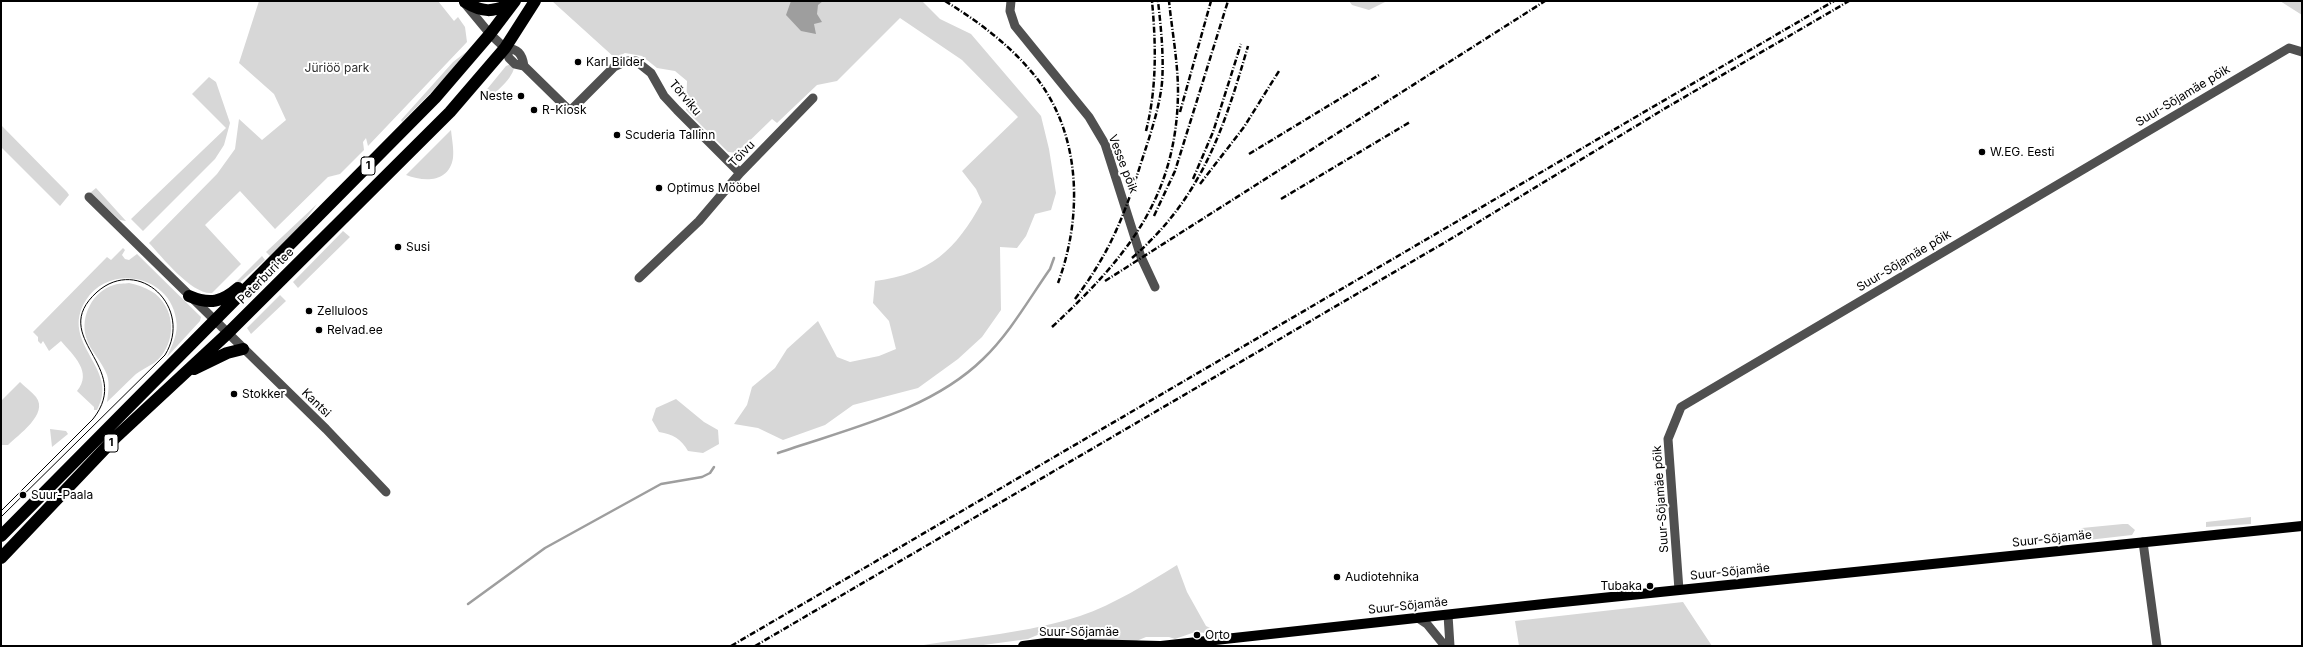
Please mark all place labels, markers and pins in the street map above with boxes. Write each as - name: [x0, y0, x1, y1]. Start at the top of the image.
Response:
- place label: Karl Bilder: [586, 55, 644, 69]
- marker: Karl Bilder: [573, 57, 583, 67]
- place label: Neste: [480, 89, 513, 103]
- marker: Neste: [516, 91, 526, 101]
- place label: R-Kiosk: [542, 103, 587, 117]
- marker: R-Kiosk: [529, 105, 539, 115]
- place label: Scuderia Tallinn: [625, 128, 715, 142]
- marker: Scuderia Tallinn: [612, 130, 622, 140]
- place label: W.EG. Eesti: [1990, 145, 2054, 159]
- marker: W.EG. Eesti: [1977, 147, 1987, 157]
- place label: Optimus Mööbel: [667, 181, 760, 195]
- marker: Optimus Mööbel: [654, 183, 664, 193]
- place label: Susi: [406, 240, 430, 254]
- marker: Susi: [393, 242, 403, 252]
- place label: Zelluloos: [317, 304, 368, 318]
- marker: Zelluloos: [304, 306, 314, 316]
- place label: Relvad.ee: [327, 323, 383, 337]
- marker: Relvad.ee: [314, 325, 324, 335]
- place label: Stokker: [242, 387, 285, 401]
- marker: Stokker: [229, 389, 239, 399]
- place label: Suur-Paala: [31, 488, 93, 502]
- marker: Suur-Paala: [18, 490, 28, 500]
- place label: Audiotehnika: [1345, 570, 1419, 584]
- marker: Audiotehnika: [1332, 572, 1342, 582]
- place label: Tubaka: [1601, 579, 1642, 593]
- marker: Tubaka: [1645, 581, 1655, 591]
- place label: Orto: [1205, 628, 1230, 642]
- marker: Orto: [1192, 630, 1202, 640]

